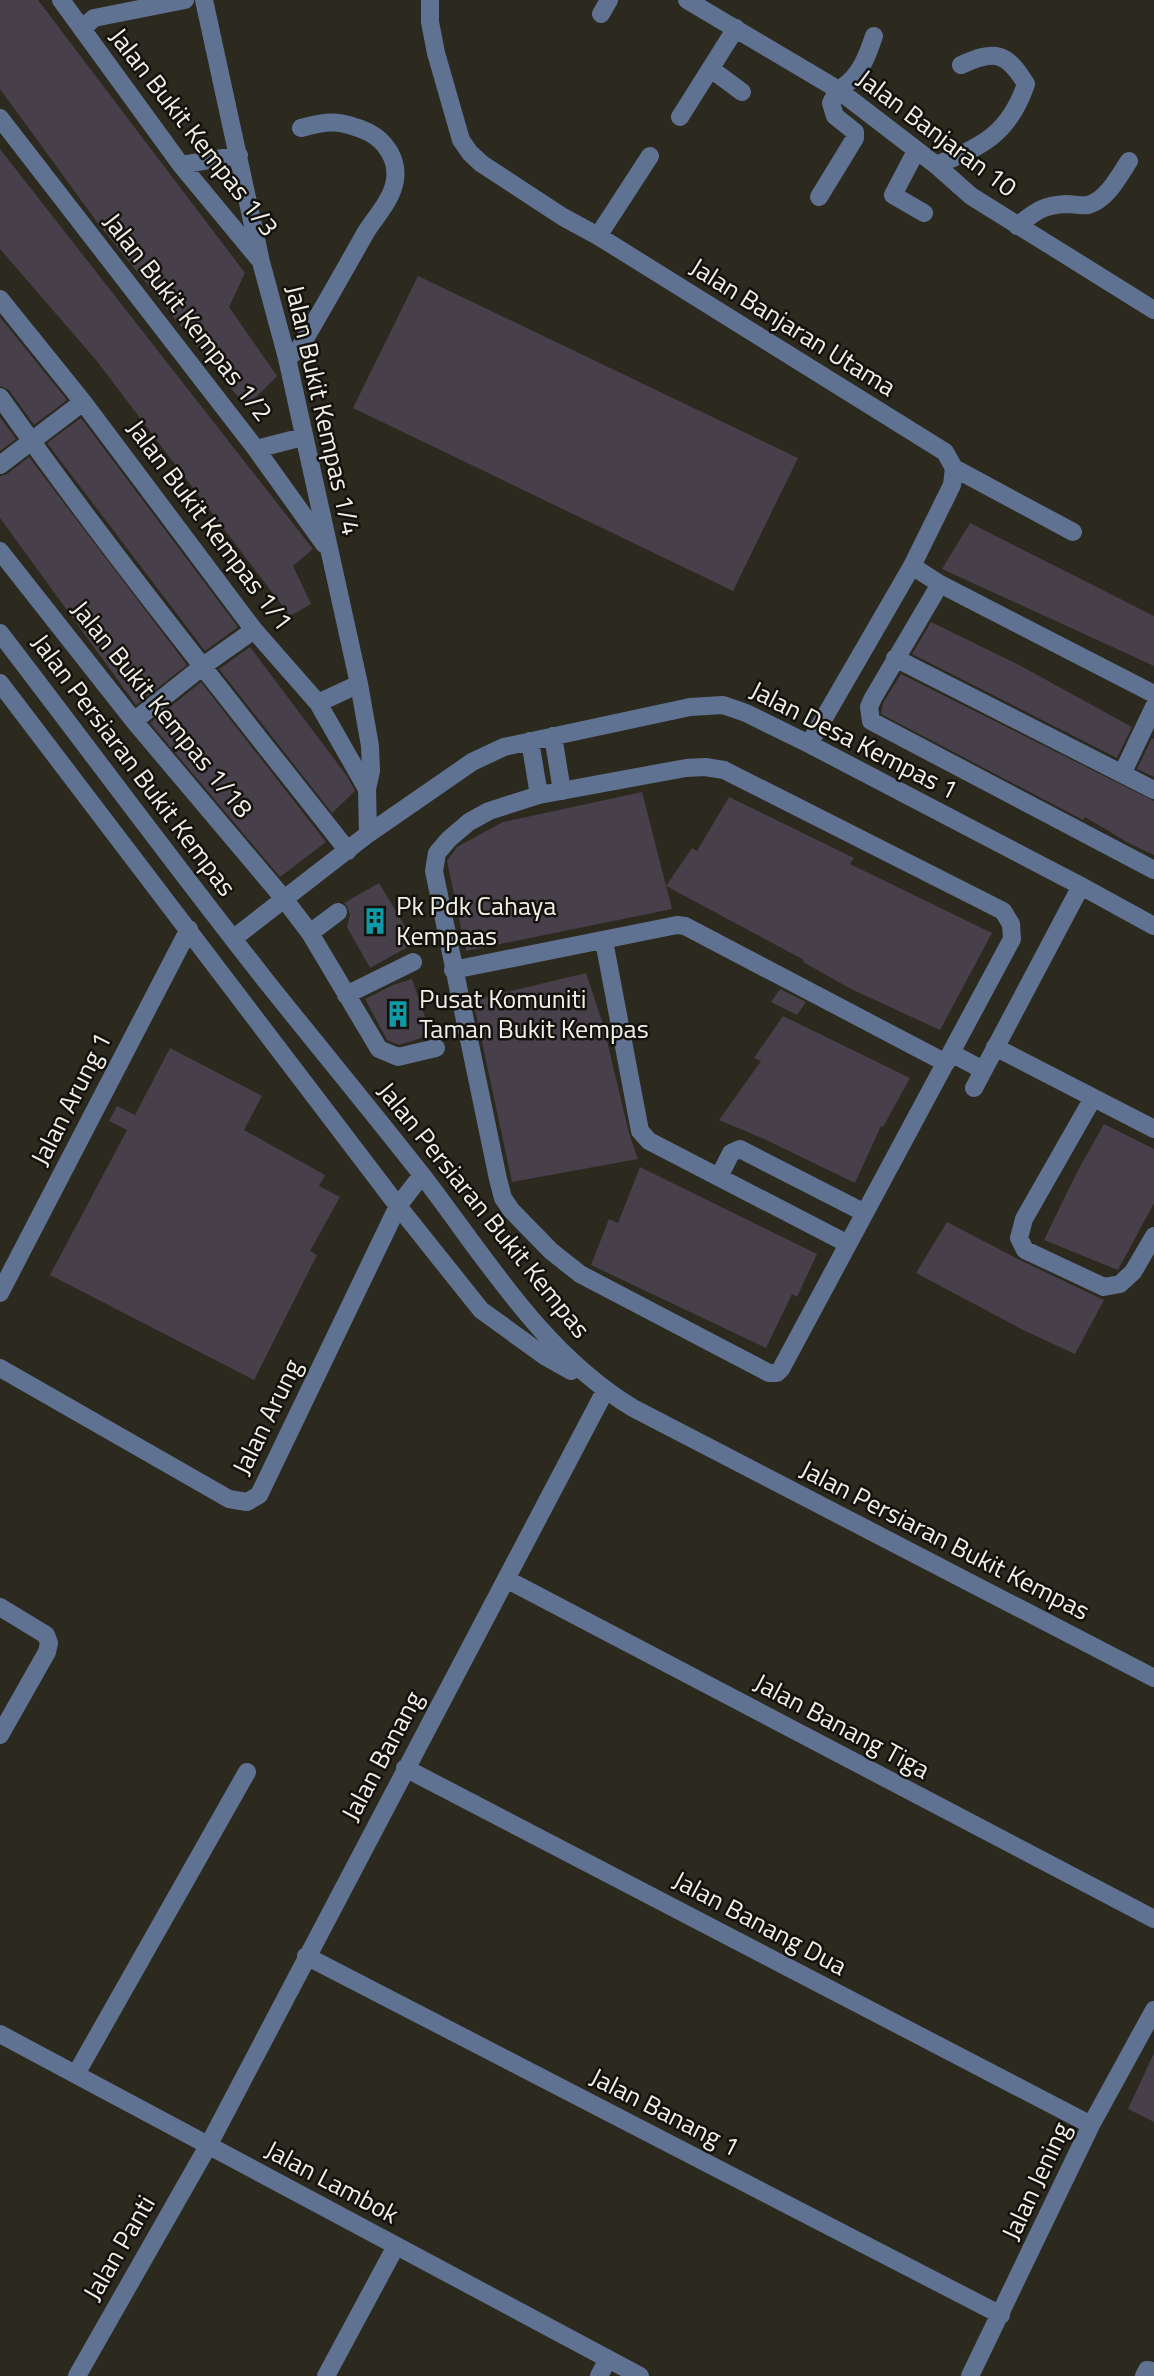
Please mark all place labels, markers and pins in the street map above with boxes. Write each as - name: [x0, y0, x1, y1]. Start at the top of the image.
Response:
- place label: Pk Pdk Cahaya Kempaas: [396, 886, 556, 955]
- building icon: Pk Pdk Cahaya Kempaas: [360, 906, 390, 936]
- place label: Pusat Komuniti Taman Bukit Kempas: [419, 979, 649, 1048]
- building icon: Pusat Komuniti Taman Bukit Kempas: [383, 999, 413, 1029]

